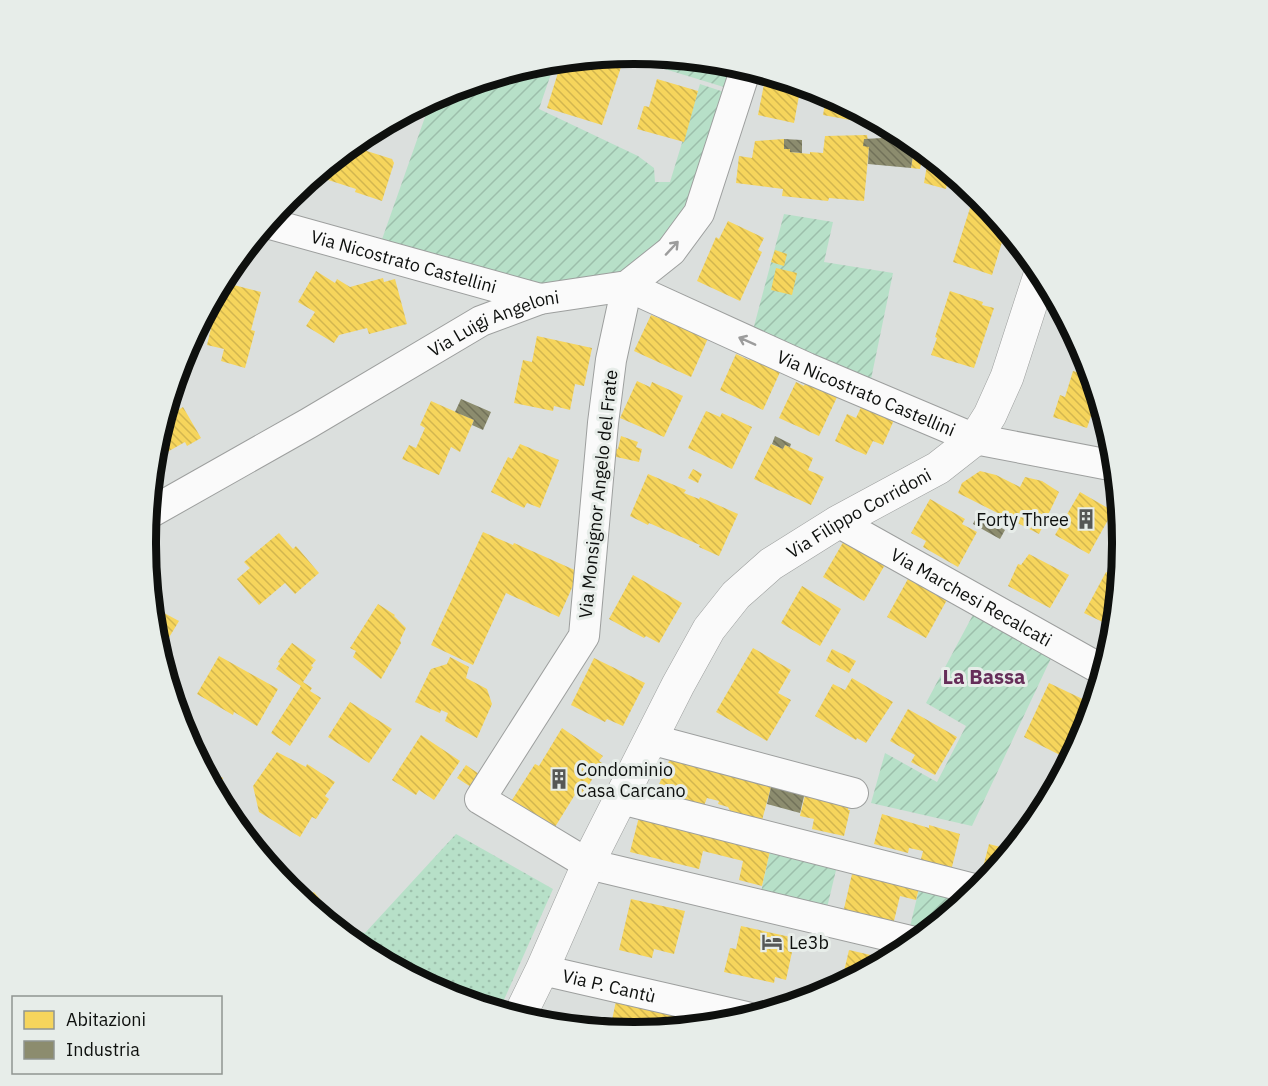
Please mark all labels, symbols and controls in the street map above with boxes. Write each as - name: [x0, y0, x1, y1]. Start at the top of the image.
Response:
- street label: Via Nicostrato Castellini: [308, 224, 499, 298]
- one-way arrow: [664, 241, 678, 256]
- street label: Via Luigi Angeloni: [424, 285, 561, 361]
- one-way arrow: [739, 335, 757, 346]
- street label: Via Nicostrato Castellini: [773, 344, 959, 441]
- street label: Via Monsignor Angelo del Frate: [574, 368, 623, 619]
- street label: Via Filippo Corridoni: [782, 462, 935, 563]
- building icon: Forty Three: [1074, 507, 1098, 531]
- place label: Forty Three: [976, 508, 1069, 531]
- street label: Via Marchesi Recalcati: [887, 542, 1056, 651]
- district label: La Bassa: [943, 663, 1025, 690]
- place label: Condominio Casa Carcano: [576, 758, 686, 802]
- building icon: Condominio Casa Carcano: [547, 767, 571, 791]
- hotel icon: Le3b: [760, 930, 784, 954]
- place label: Le3b: [789, 931, 829, 954]
- street label: Via P. Cantù: [560, 964, 658, 1007]
- legend: [12, 996, 222, 1074]
- text: Abitazioni: [66, 1008, 146, 1031]
- text: Industria: [66, 1038, 140, 1061]

